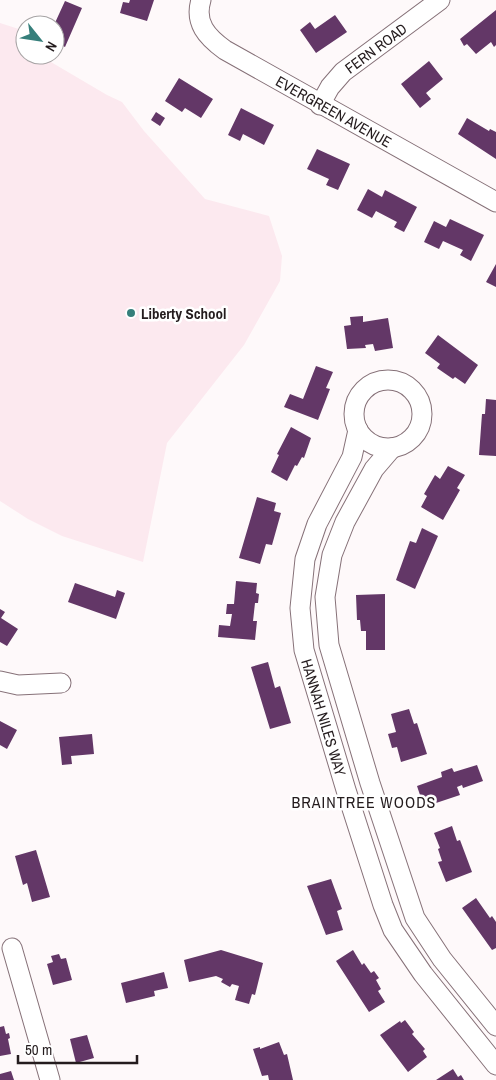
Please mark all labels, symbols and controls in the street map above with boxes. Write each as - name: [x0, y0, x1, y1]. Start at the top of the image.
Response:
- north arrow: [15, 15, 65, 65]
- street label: FERN ROAD: [340, 18, 411, 78]
- text: N: [41, 38, 61, 55]
- street label: EVERGREEN AVENUE: [272, 70, 396, 152]
- place label: Liberty School: [141, 303, 226, 324]
- marker: Liberty School: [125, 307, 137, 319]
- street label: HANNAH NILES WAY: [297, 656, 352, 779]
- district label: BRAINTREE WOODS: [292, 791, 436, 813]
- scale bar: [18, 1032, 136, 1064]
- text: 50 m: [25, 1039, 52, 1060]

